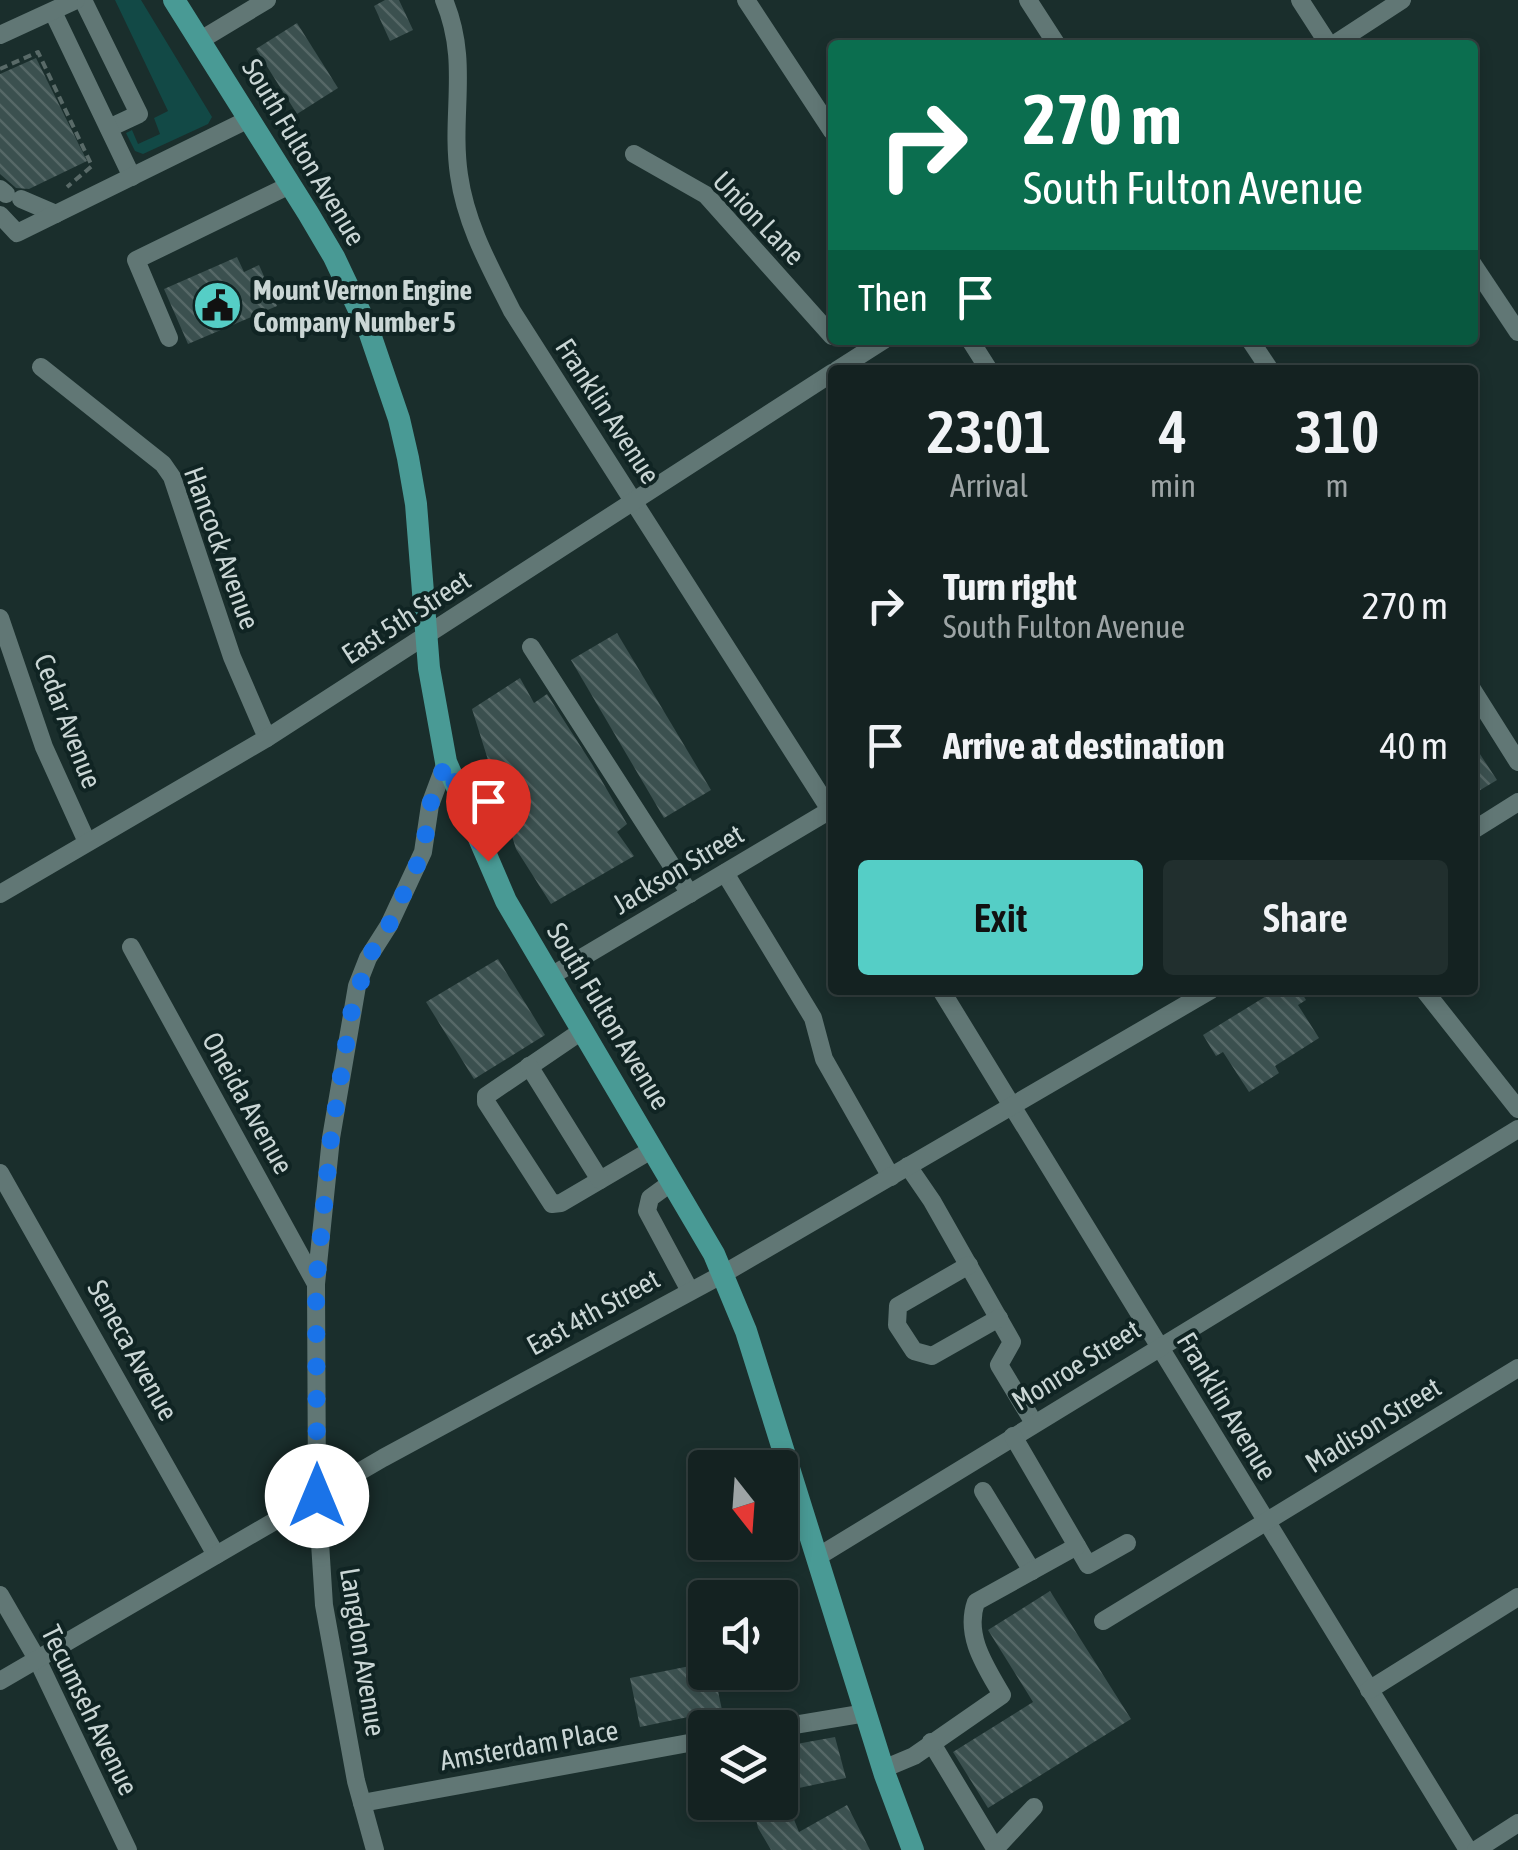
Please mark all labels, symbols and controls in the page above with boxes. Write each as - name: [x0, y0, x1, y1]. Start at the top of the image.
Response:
- street label: South Fulton Avenue: [236, 53, 372, 251]
- text: 270 m: [1023, 79, 1182, 159]
- icon: right: [858, 80, 988, 210]
- text: South Fulton Avenue: [1023, 162, 1363, 214]
- street label: Union Lane: [707, 165, 811, 271]
- icon: arrive: [948, 270, 1003, 325]
- place label: Mount Vernon Engine Company Number 5: [253, 274, 472, 338]
- text: Then: [858, 276, 928, 319]
- public building icon: Mount Vernon Engine Company Number 5: [192, 280, 244, 332]
- street label: Franklin Avenue: [549, 333, 667, 489]
- text: 23:01: [927, 397, 1051, 466]
- text: 4: [1159, 397, 1187, 466]
- text: 310: [1295, 397, 1379, 466]
- street label: Hancock Avenue: [178, 462, 266, 634]
- text: Arrival: [950, 467, 1028, 504]
- text: min: [1150, 467, 1196, 504]
- text: m: [1325, 467, 1349, 504]
- street label: East 5th Street: [336, 564, 476, 670]
- text: Turn right: [943, 565, 1077, 608]
- icon: right: [858, 578, 913, 633]
- text: 270 m: [1362, 584, 1448, 627]
- text: South Fulton Avenue: [943, 608, 1185, 645]
- street label: Cedar Avenue: [28, 649, 108, 793]
- icon: arrive: [858, 718, 913, 773]
- text: Arrive at destination: [943, 724, 1225, 767]
- text: 40 m: [1380, 724, 1448, 767]
- pin: [446, 759, 531, 862]
- icon: arrive: [461, 774, 516, 829]
- street label: Jackson Street: [607, 818, 749, 920]
- button: Exit: [858, 860, 1143, 975]
- button: Share: [1163, 860, 1448, 975]
- street label: South Fulton Avenue: [541, 917, 677, 1115]
- street label: Oneida Avenue: [196, 1027, 300, 1179]
- street label: East 4th Street: [521, 1262, 665, 1362]
- street label: Seneca Avenue: [81, 1274, 185, 1426]
- street label: Monroe Street: [1006, 1313, 1146, 1417]
- street label: Franklin Avenue: [1171, 1327, 1283, 1485]
- street label: Madison Street: [1299, 1371, 1447, 1479]
- position arrow: [265, 1444, 369, 1548]
- north arrow: [688, 1450, 798, 1560]
- map controls: [688, 1450, 798, 1820]
- street label: Langdon Avenue: [334, 1565, 392, 1739]
- button: sound: [688, 1580, 798, 1690]
- street label: Tecumseh Avenue: [35, 1620, 145, 1800]
- button: layers: [688, 1710, 798, 1820]
- street label: Amsterdam Place: [438, 1714, 620, 1776]

